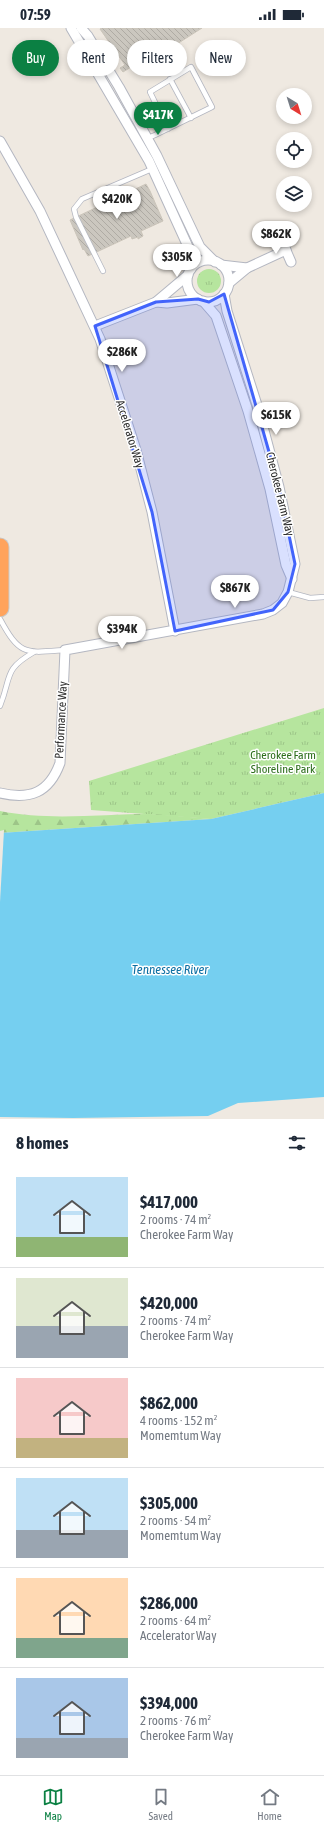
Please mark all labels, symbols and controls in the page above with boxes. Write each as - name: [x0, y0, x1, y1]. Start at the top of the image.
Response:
- text: 07:59: [20, 6, 51, 23]
- chip: Buy: [12, 40, 59, 76]
- chip: Rent: [67, 40, 119, 76]
- chip: Filters: [127, 40, 187, 76]
- chip: New: [195, 40, 246, 76]
- north arrow: [276, 88, 312, 124]
- map controls: [276, 88, 312, 212]
- pin: $417K: [130, 102, 186, 136]
- text: $417K: [143, 107, 173, 122]
- button: locate: [276, 132, 312, 168]
- button: layers: [276, 176, 312, 212]
- pin: $420K: [89, 186, 145, 220]
- text: $420K: [102, 191, 132, 206]
- pin: $862K: [248, 221, 304, 255]
- text: $862K: [261, 226, 291, 241]
- pin: $305K: [149, 244, 205, 278]
- text: $305K: [162, 249, 192, 264]
- pin: $286K: [94, 339, 150, 373]
- text: $286K: [107, 344, 137, 359]
- street label: Accelerator Way: [113, 398, 147, 470]
- pin: $615K: [248, 402, 304, 436]
- text: $615K: [261, 407, 291, 422]
- street label: Cherokee Farm Way: [263, 450, 297, 538]
- pin: $867K: [207, 575, 263, 609]
- text: $867K: [220, 580, 250, 595]
- pin: $394K: [94, 616, 150, 650]
- text: $394K: [107, 621, 137, 636]
- street label: Performance Way: [52, 681, 70, 759]
- park label: Cherokee Farm Shoreline Park: [250, 748, 316, 776]
- water label: Tennessee River: [132, 962, 209, 977]
- icon: filters: [286, 1132, 308, 1154]
- text: 8 homes: [16, 1133, 69, 1153]
- text: $417,000: [140, 1192, 198, 1212]
- icon: home: [48, 1193, 96, 1241]
- text: 2 rooms · 74 m²: [140, 1212, 211, 1227]
- text: Cherokee Farm Way: [140, 1227, 233, 1242]
- text: $420,000: [140, 1293, 198, 1313]
- icon: home: [48, 1294, 96, 1342]
- text: 2 rooms · 74 m²: [140, 1313, 211, 1328]
- text: Cherokee Farm Way: [140, 1328, 233, 1343]
- text: $862,000: [140, 1393, 198, 1413]
- icon: home: [48, 1394, 96, 1442]
- text: 4 rooms · 152 m²: [140, 1413, 217, 1428]
- text: Momemtum Way: [140, 1428, 221, 1443]
- text: $305,000: [140, 1493, 198, 1513]
- icon: home: [48, 1494, 96, 1542]
- text: 2 rooms · 54 m²: [140, 1513, 211, 1528]
- text: Momemtum Way: [140, 1528, 221, 1543]
- text: $286,000: [140, 1593, 198, 1613]
- icon: home: [48, 1594, 96, 1642]
- text: 2 rooms · 64 m²: [140, 1613, 211, 1628]
- text: Accelerator Way: [140, 1628, 217, 1643]
- text: $394,000: [140, 1693, 198, 1713]
- icon: home: [48, 1694, 96, 1742]
- text: 2 rooms · 76 m²: [140, 1713, 211, 1728]
- text: Cherokee Farm Way: [140, 1728, 233, 1743]
- tab: Map: [42, 1786, 64, 1822]
- tab: Saved: [149, 1786, 173, 1822]
- tab: Home: [257, 1786, 282, 1822]

